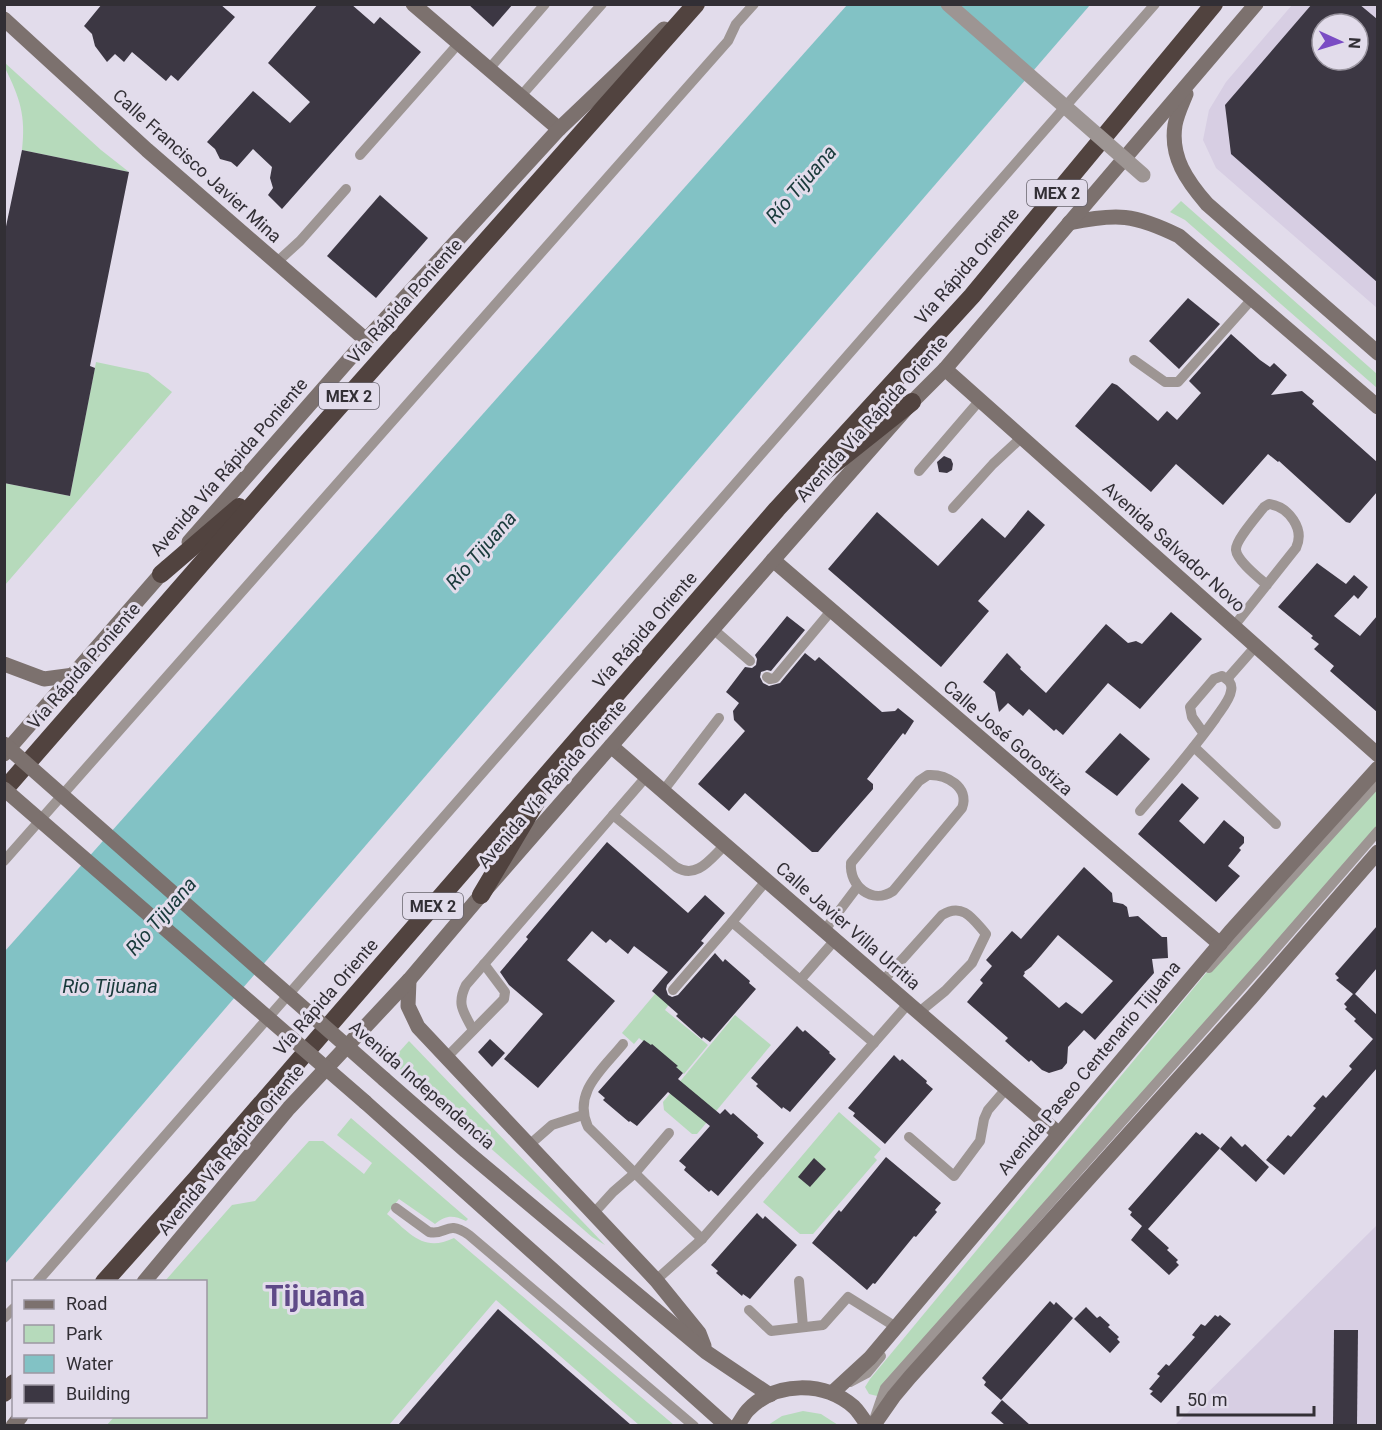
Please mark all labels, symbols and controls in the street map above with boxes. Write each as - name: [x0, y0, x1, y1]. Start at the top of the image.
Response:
- north arrow: [1310, 12, 1370, 72]
- text: N: [1345, 37, 1364, 49]
- street label: Calle Francisco Javier Mina: [109, 84, 286, 247]
- water label: Río Tijuana: [761, 140, 841, 228]
- road number: MEX 2: [1027, 180, 1087, 206]
- street label: Vía Rápida Oriente: [910, 203, 1023, 328]
- street label: Vía Rápida Poniente: [343, 234, 466, 367]
- street label: Avenida Vía Rápida Oriente: [792, 331, 952, 506]
- street label: Avenida Vía Rápida Poniente: [146, 373, 312, 560]
- road number: MEX 2: [319, 383, 379, 409]
- street label: Avenida Salvador Novo: [1099, 477, 1250, 616]
- water label: Río Tijuana: [441, 506, 521, 594]
- street label: Vía Rápida Oriente: [588, 567, 701, 692]
- street label: Vía Rápida Poniente: [23, 598, 144, 733]
- street label: Calle José Gorostiza: [939, 676, 1077, 800]
- street label: Avenida Vía Rápida Oriente: [473, 695, 630, 872]
- street label: Calle Javier Villa Urritia: [772, 857, 925, 994]
- water label: Río Tijuana: [121, 872, 201, 960]
- road number: MEX 2: [403, 893, 463, 919]
- street label: Vía Rápida Oriente: [269, 934, 382, 1059]
- street label: Avenida Paseo Centenario Tijuana: [993, 956, 1184, 1179]
- water label: Rio Tijuana: [62, 974, 158, 998]
- street label: Avenida Independencia: [345, 1016, 499, 1153]
- street label: Avenida Vía Rápida Oriente: [153, 1060, 308, 1239]
- district label: Tijuana: [265, 1278, 365, 1313]
- legend: [12, 1280, 207, 1418]
- text: Road: [66, 1293, 107, 1314]
- text: Park: [66, 1323, 103, 1344]
- text: Water: [66, 1353, 113, 1374]
- scale bar: [1178, 1379, 1314, 1417]
- text: Building: [66, 1383, 130, 1404]
- text: 50 m: [1187, 1389, 1227, 1410]

